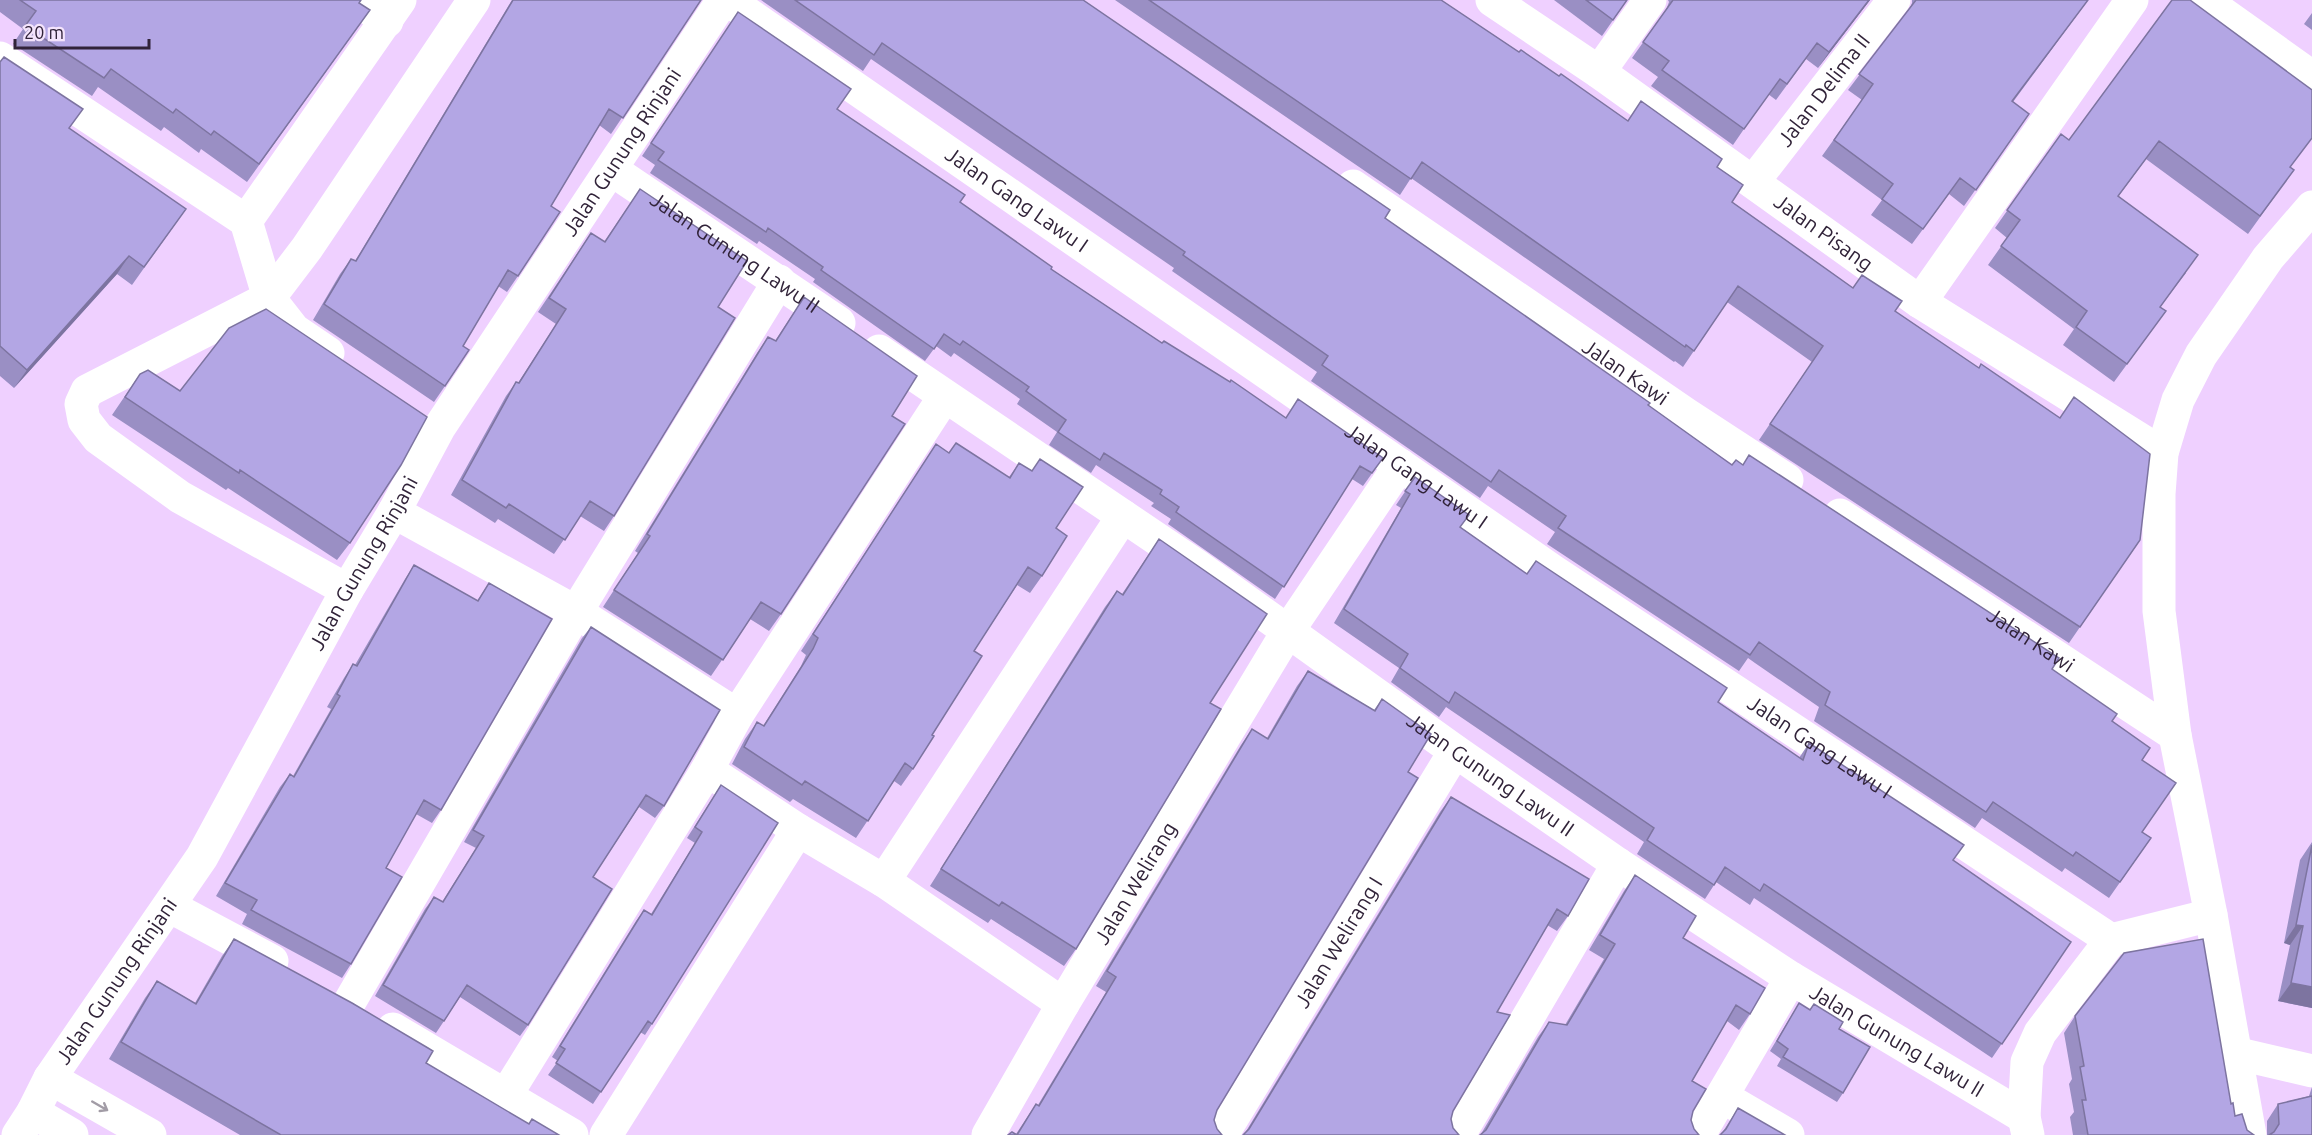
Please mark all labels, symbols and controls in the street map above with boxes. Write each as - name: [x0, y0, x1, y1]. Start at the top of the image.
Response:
- scale bar: [15, 12, 148, 50]
- text: 20 m: [24, 22, 64, 42]
- street label: Jalan Delima II: [1772, 29, 1874, 151]
- street label: Jalan Gunung Rinjani: [557, 63, 686, 240]
- street label: Jalan Gang Lawu I: [941, 141, 1093, 257]
- street label: Jalan Gunung Lawu II: [646, 186, 824, 317]
- street label: Jalan Pisang: [1770, 188, 1878, 275]
- street label: Jalan Kawi: [1578, 334, 1674, 410]
- street label: Jalan Gang Lawu I: [1341, 418, 1493, 533]
- street label: Jalan Gunung Rinjani: [304, 472, 422, 654]
- street label: Jalan Kawi: [1983, 602, 2079, 677]
- street label: Jalan Gang Lawu I: [1744, 690, 1897, 803]
- street label: Jalan Gunung Lawu II: [1403, 707, 1579, 841]
- street label: Jalan Welirang: [1089, 817, 1181, 948]
- street label: Jalan Welirang I: [1289, 872, 1387, 1012]
- street label: Jalan Gunung Rinjani: [50, 893, 181, 1068]
- street label: Jalan Gunung Lawu II: [1806, 979, 1989, 1101]
- one-way arrow: [91, 1100, 108, 1112]

